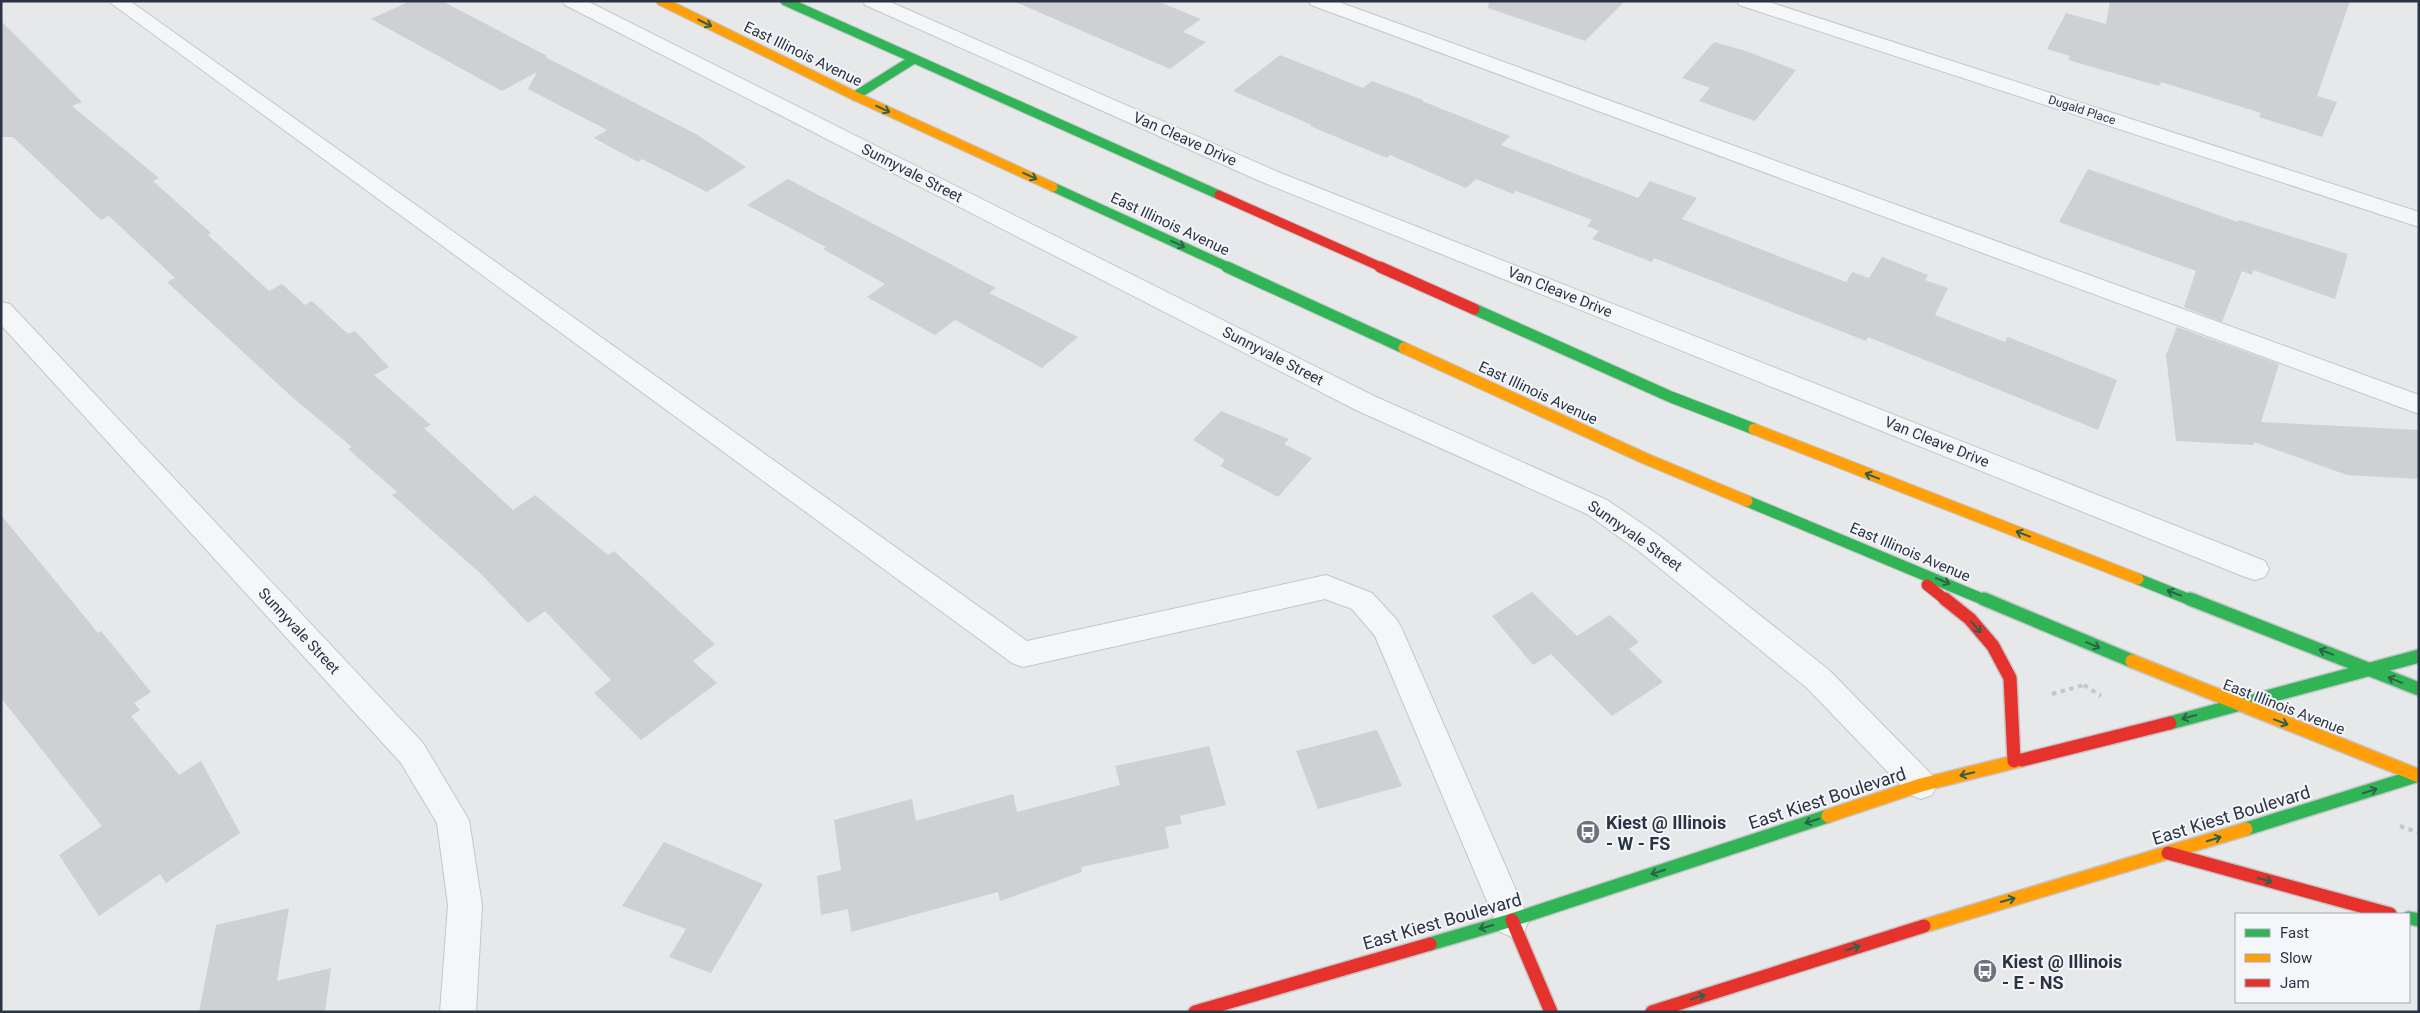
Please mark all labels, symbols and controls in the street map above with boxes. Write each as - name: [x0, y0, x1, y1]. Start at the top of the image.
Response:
- one-way arrow: [697, 18, 712, 28]
- street label: East Illinois Avenue: [741, 18, 865, 90]
- street label: Dugald Place: [2047, 93, 2117, 127]
- one-way arrow: [875, 104, 890, 114]
- street label: Van Cleave Drive: [1130, 108, 1240, 170]
- street label: Sunnyvale Street: [858, 140, 966, 206]
- one-way arrow: [1022, 172, 1037, 182]
- street label: East Illinois Avenue: [1108, 189, 1232, 259]
- one-way arrow: [1170, 240, 1185, 250]
- street label: Van Cleave Drive: [1505, 263, 1615, 321]
- street label: Sunnyvale Street: [1219, 323, 1327, 389]
- street label: East Illinois Avenue: [1476, 358, 1600, 428]
- street label: Van Cleave Drive: [1882, 413, 1992, 471]
- one-way arrow: [1864, 470, 1879, 479]
- street label: Sunnyvale Street: [1584, 497, 1686, 575]
- street label: East Illinois Avenue: [1847, 518, 1973, 586]
- one-way arrow: [2016, 529, 2031, 539]
- one-way arrow: [1935, 577, 1950, 587]
- street label: Sunnyvale Street: [255, 584, 344, 678]
- one-way arrow: [2167, 588, 2182, 597]
- one-way arrow: [1971, 620, 1982, 633]
- one-way arrow: [2085, 640, 2100, 650]
- one-way arrow: [2319, 647, 2334, 657]
- one-way arrow: [2388, 674, 2403, 684]
- street label: East Illinois Avenue: [2221, 675, 2348, 739]
- one-way arrow: [2181, 713, 2197, 723]
- one-way arrow: [2273, 718, 2288, 727]
- street label: East Kiest Boulevard: [1746, 763, 1908, 833]
- one-way arrow: [1960, 769, 1976, 779]
- street label: East Kiest Boulevard: [2149, 781, 2313, 849]
- one-way arrow: [2361, 786, 2377, 795]
- place label: Kiest @ Illinois - W - FS: [1606, 812, 1726, 854]
- one-way arrow: [1805, 817, 1820, 826]
- bus stop icon: Kiest @ Illinois - W - FS: [1575, 819, 1601, 845]
- one-way arrow: [2206, 834, 2222, 843]
- one-way arrow: [1650, 868, 1666, 877]
- one-way arrow: [2257, 876, 2273, 885]
- street label: East Kiest Boulevard: [1360, 888, 1524, 954]
- one-way arrow: [2000, 894, 2016, 904]
- legend: [2235, 913, 2410, 1003]
- one-way arrow: [1479, 923, 1495, 933]
- text: Fast: [2280, 924, 2309, 942]
- one-way arrow: [1845, 943, 1860, 952]
- text: Slow: [2280, 949, 2312, 967]
- place label: Kiest @ Illinois - E - NS: [2002, 951, 2122, 993]
- bus stop icon: Kiest @ Illinois - E - NS: [1972, 958, 1998, 984]
- text: Jam: [2280, 974, 2310, 992]
- one-way arrow: [1690, 992, 1705, 1001]

